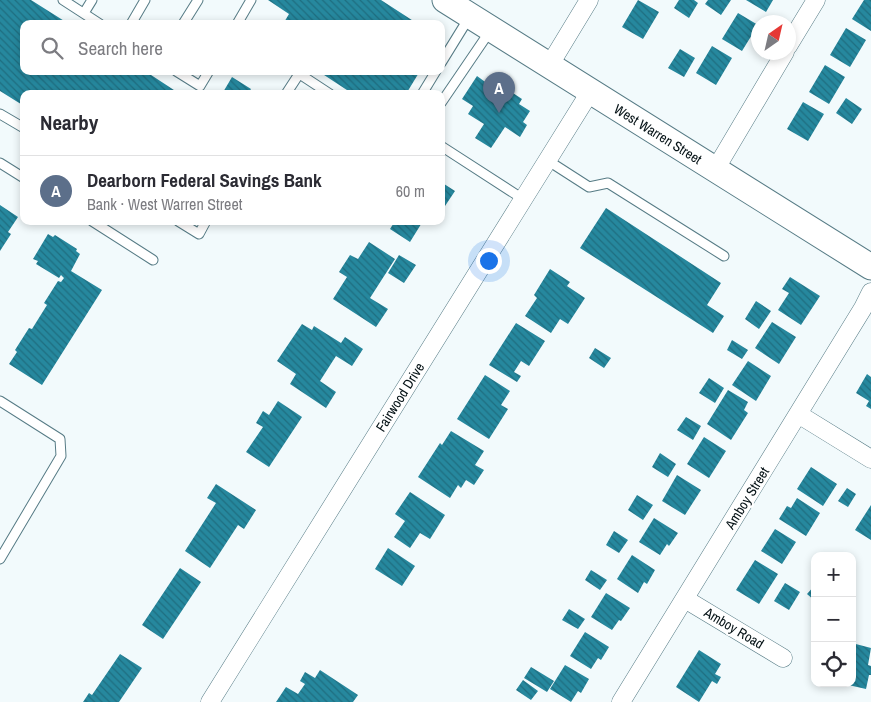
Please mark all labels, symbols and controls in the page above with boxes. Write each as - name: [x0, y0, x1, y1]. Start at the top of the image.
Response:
- north arrow: [751, 15, 796, 60]
- search box: [20, 20, 445, 75]
- icon: search: [38, 34, 66, 62]
- text: Search here: [78, 35, 163, 61]
- pin: A: [483, 72, 515, 113]
- street label: West Warren Street: [611, 100, 705, 168]
- text: Nearby: [40, 108, 98, 137]
- text: Dearborn Federal Savings Bank: [87, 167, 322, 193]
- text: A: [51, 180, 61, 202]
- text: 60 m: [396, 180, 425, 202]
- text: Bank · West Warren Street: [87, 193, 242, 215]
- your location: [476, 248, 502, 274]
- street label: Fairwood Drive: [372, 359, 428, 435]
- street label: Amboy Street: [720, 464, 773, 533]
- map controls: [811, 552, 856, 687]
- button: +: [811, 552, 856, 597]
- button: −: [811, 597, 856, 642]
- street label: Amboy Road: [700, 603, 767, 653]
- button: locate: [811, 642, 856, 687]

